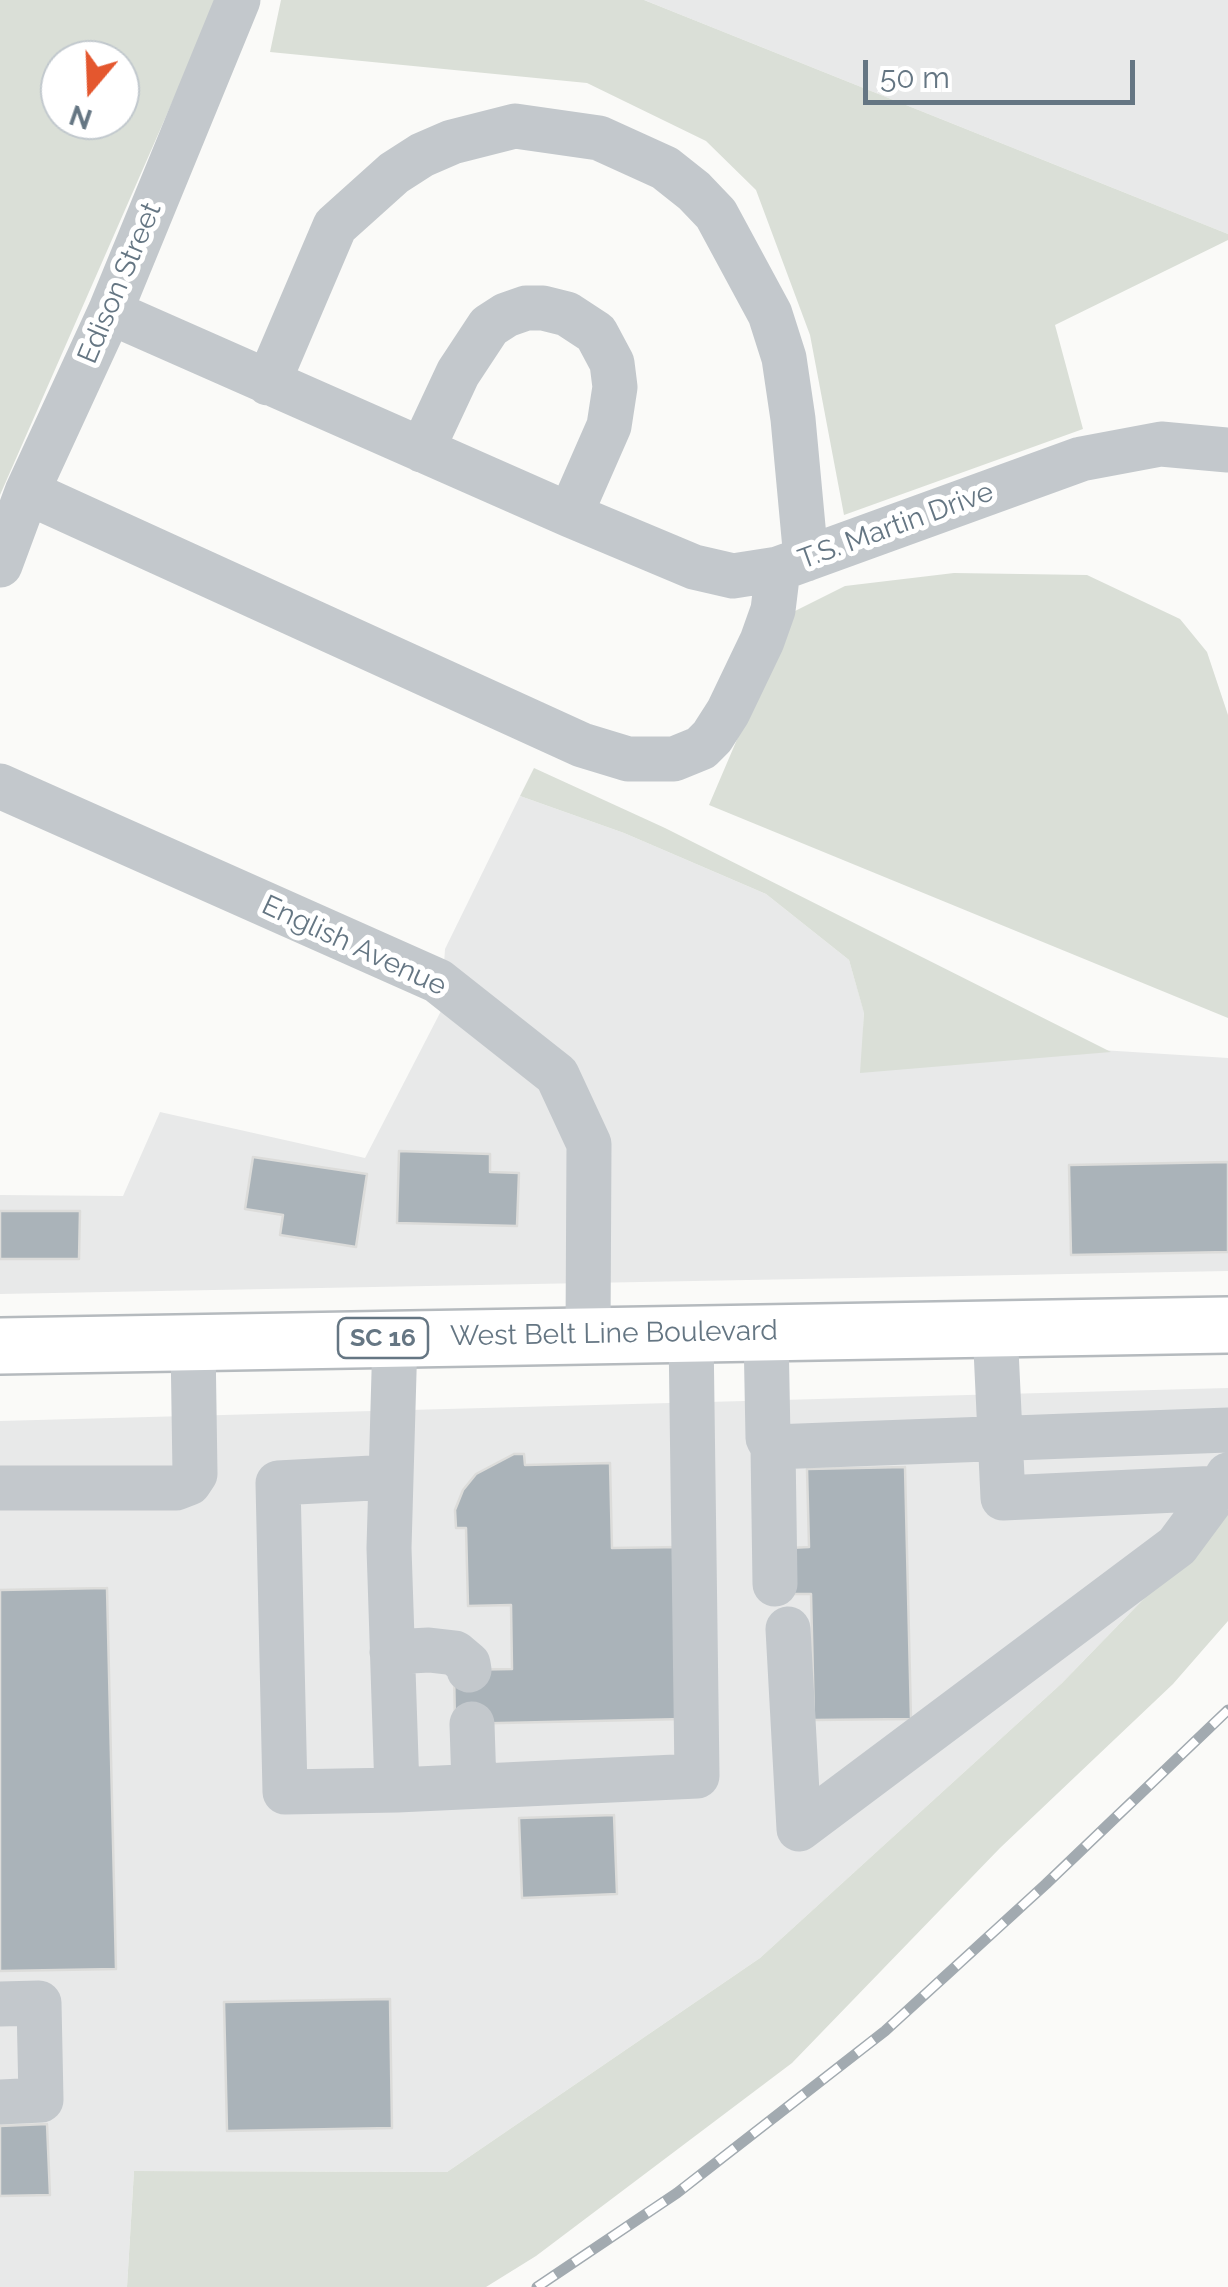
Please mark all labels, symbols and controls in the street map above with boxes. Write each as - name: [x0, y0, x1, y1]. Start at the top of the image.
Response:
- north arrow: [40, 40, 140, 140]
- scale bar: [868, 40, 1140, 102]
- text: 50 m: [880, 60, 950, 95]
- text: N: [65, 98, 96, 136]
- street label: Edison Street: [71, 198, 169, 368]
- street label: T.S. Martin Drive: [794, 475, 998, 577]
- street label: English Avenue: [256, 889, 452, 1003]
- street label: West Belt Line Boulevard: [450, 1314, 778, 1354]
- road number: SC 16: [338, 1318, 428, 1358]

